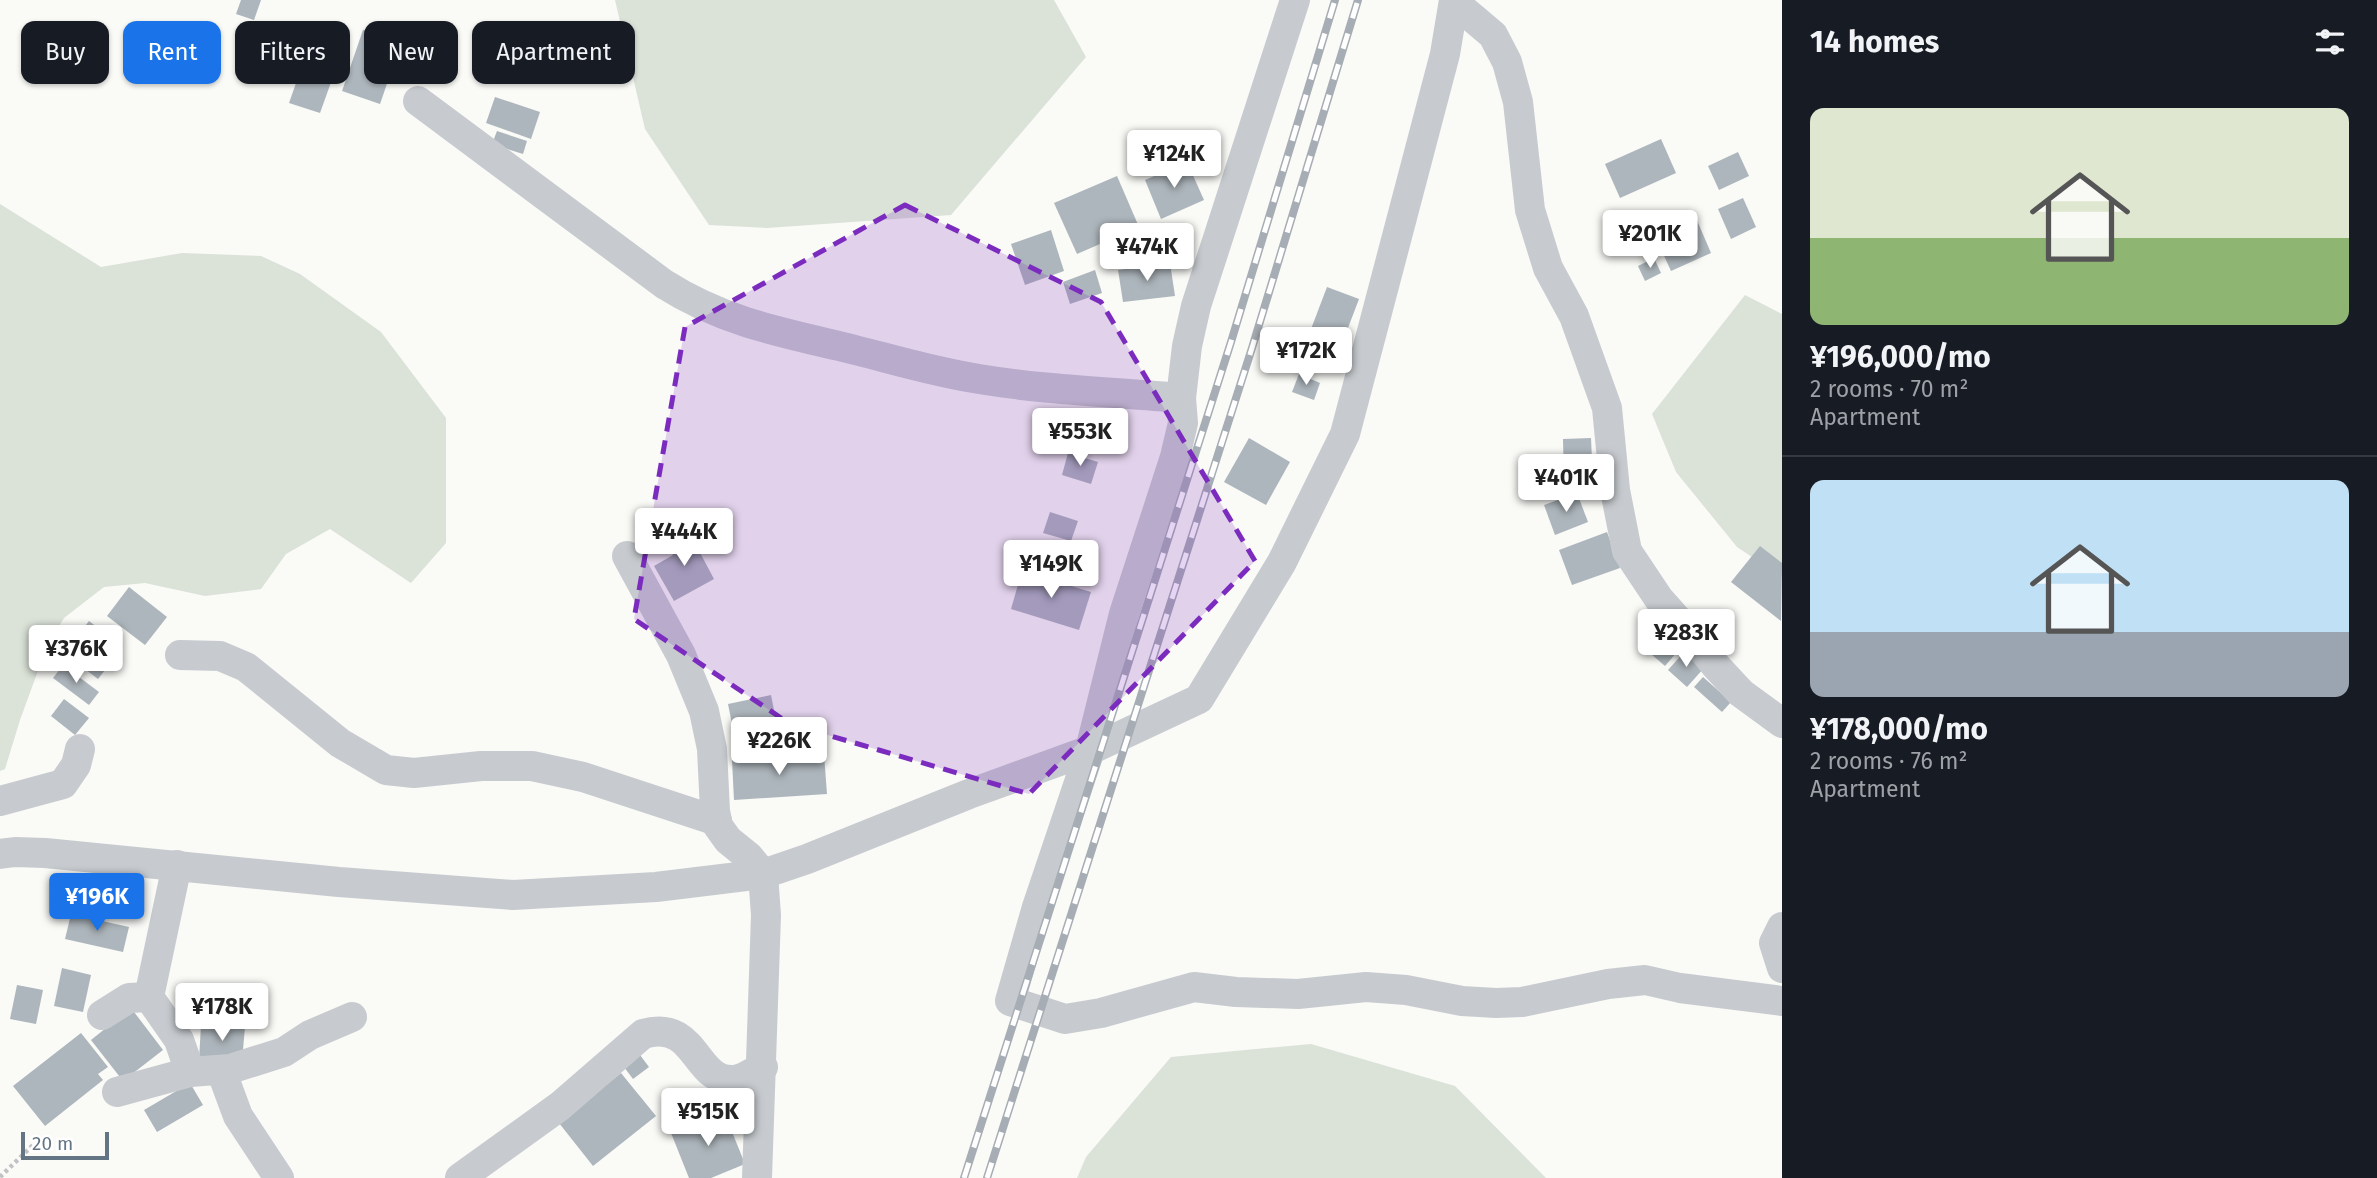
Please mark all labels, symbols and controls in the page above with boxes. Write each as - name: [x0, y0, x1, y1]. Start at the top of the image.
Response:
- chip: Buy: [21, 21, 109, 84]
- chip: Rent: [123, 21, 221, 84]
- chip: Filters: [235, 21, 350, 84]
- chip: New: [364, 21, 458, 84]
- chip: Apartment: [472, 21, 635, 84]
- icon: filters: [2311, 23, 2349, 61]
- text: 14 homes: [1810, 24, 1939, 60]
- pin: ¥124K: [1125, 130, 1223, 190]
- text: ¥124K: [1143, 139, 1205, 167]
- icon: home: [2017, 154, 2143, 280]
- pin: ¥201K: [1601, 210, 1699, 270]
- text: ¥201K: [1619, 219, 1681, 247]
- pin: ¥474K: [1098, 224, 1196, 283]
- text: ¥474K: [1116, 232, 1178, 260]
- pin: ¥172K: [1257, 328, 1355, 387]
- text: ¥172K: [1276, 336, 1336, 364]
- text: ¥196,000/mo: [1810, 339, 1991, 375]
- text: 2 rooms · 70 m²: [1810, 375, 1968, 403]
- text: Apartment: [1810, 403, 1920, 431]
- pin: ¥553K: [1031, 408, 1129, 468]
- text: ¥553K: [1048, 417, 1112, 445]
- pin: ¥401K: [1517, 454, 1615, 514]
- text: ¥401K: [1534, 463, 1598, 491]
- pin: ¥444K: [635, 508, 733, 568]
- text: ¥444K: [651, 517, 717, 545]
- icon: home: [2017, 526, 2143, 652]
- pin: ¥149K: [1002, 540, 1100, 600]
- text: ¥149K: [1019, 549, 1083, 577]
- pin: ¥283K: [1637, 610, 1735, 669]
- text: ¥283K: [1654, 618, 1718, 646]
- pin: ¥376K: [27, 626, 125, 685]
- text: ¥376K: [45, 634, 107, 662]
- text: ¥178,000/mo: [1810, 711, 1988, 747]
- pin: ¥226K: [730, 718, 828, 777]
- text: ¥226K: [747, 726, 811, 754]
- text: 2 rooms · 76 m²: [1810, 747, 1968, 775]
- text: Apartment: [1810, 775, 1920, 803]
- pin: ¥196K: [48, 874, 146, 933]
- text: ¥196K: [65, 882, 129, 910]
- pin: ¥178K: [173, 984, 271, 1043]
- text: ¥178K: [191, 992, 253, 1020]
- pin: ¥515K: [659, 1088, 757, 1148]
- text: ¥515K: [677, 1097, 739, 1125]
- scale bar: [21, 1129, 108, 1161]
- text: 20 m: [32, 1132, 73, 1155]

